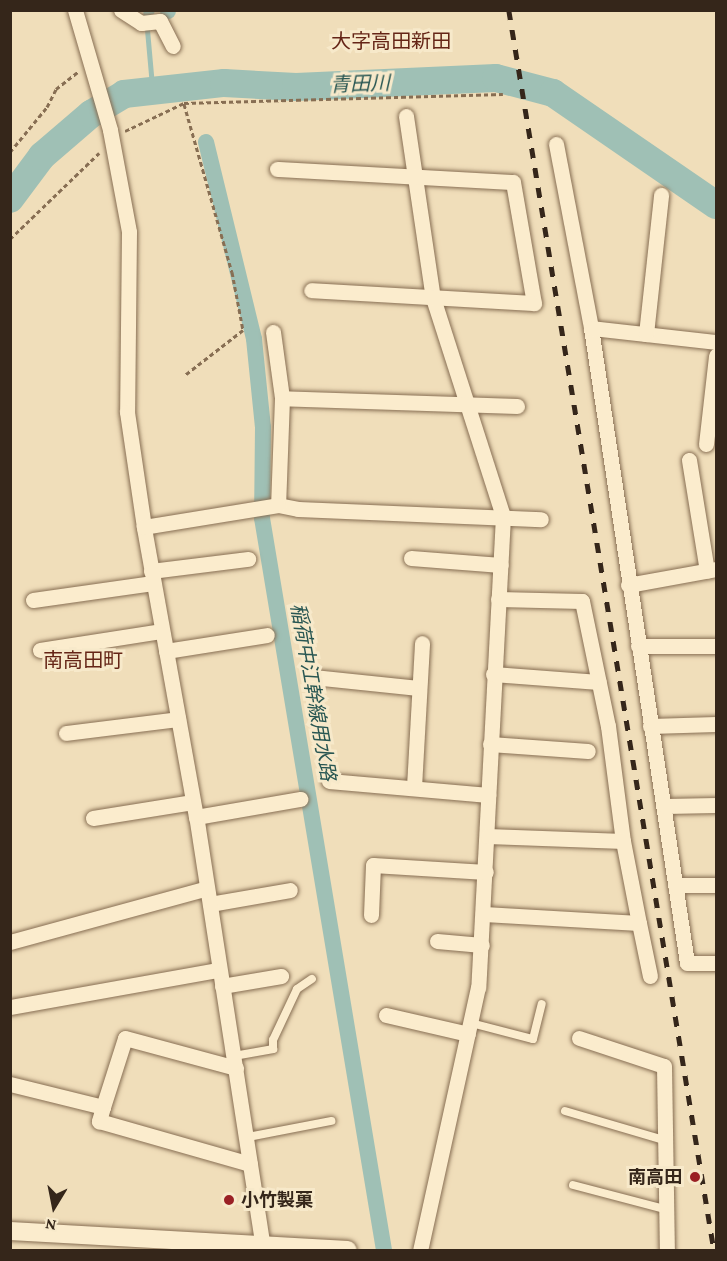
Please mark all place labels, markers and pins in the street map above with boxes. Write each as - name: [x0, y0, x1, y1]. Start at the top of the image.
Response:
- place label: 南高田: [628, 1166, 682, 1188]
- marker: 南高田: [686, 1168, 704, 1186]
- place label: 小竹製菓: [241, 1189, 313, 1211]
- marker: 小竹製菓: [222, 1193, 236, 1207]

